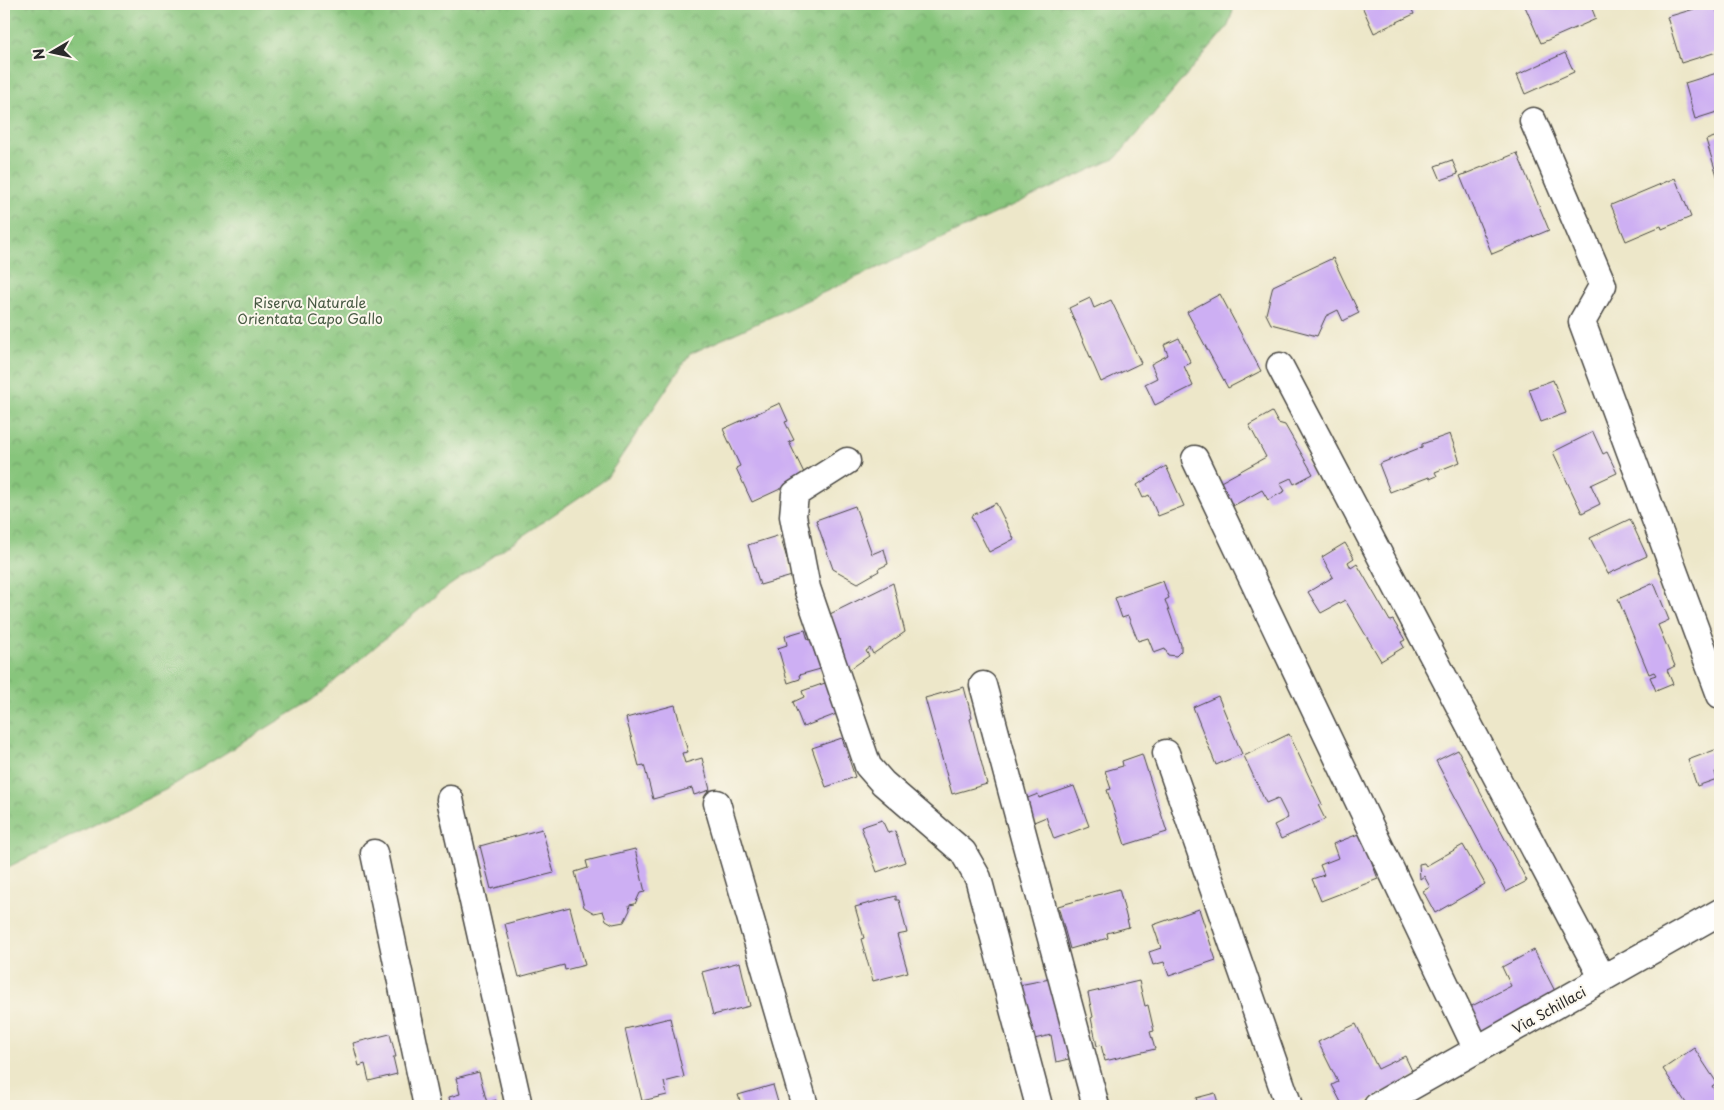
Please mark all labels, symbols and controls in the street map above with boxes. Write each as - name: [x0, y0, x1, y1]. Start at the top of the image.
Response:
- north arrow: [28, 28, 78, 78]
- text: N: [27, 47, 50, 61]
- park label: Riserva Naturale Orientata Capo Gallo: [237, 292, 383, 329]
- street label: Via Schillaci: [1508, 981, 1590, 1039]

